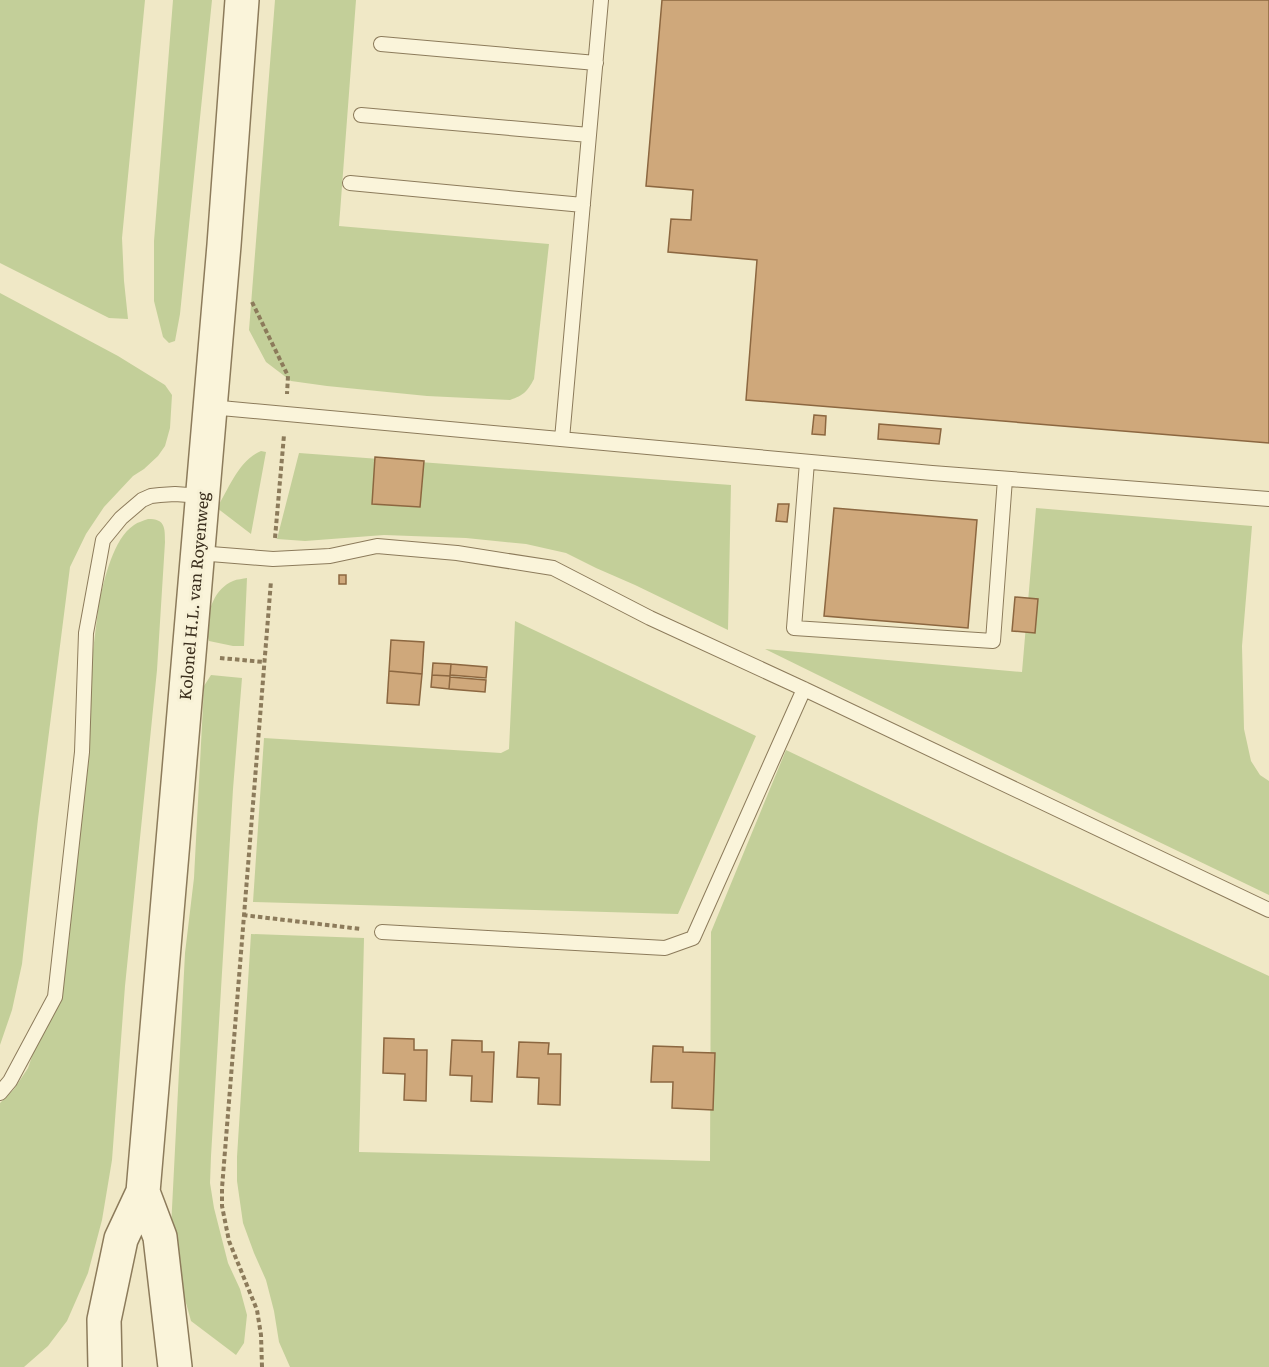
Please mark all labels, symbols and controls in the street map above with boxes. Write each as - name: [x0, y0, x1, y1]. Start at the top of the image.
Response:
- street label: Kolonel H.L. van Royenweg: [172, 491, 214, 701]

